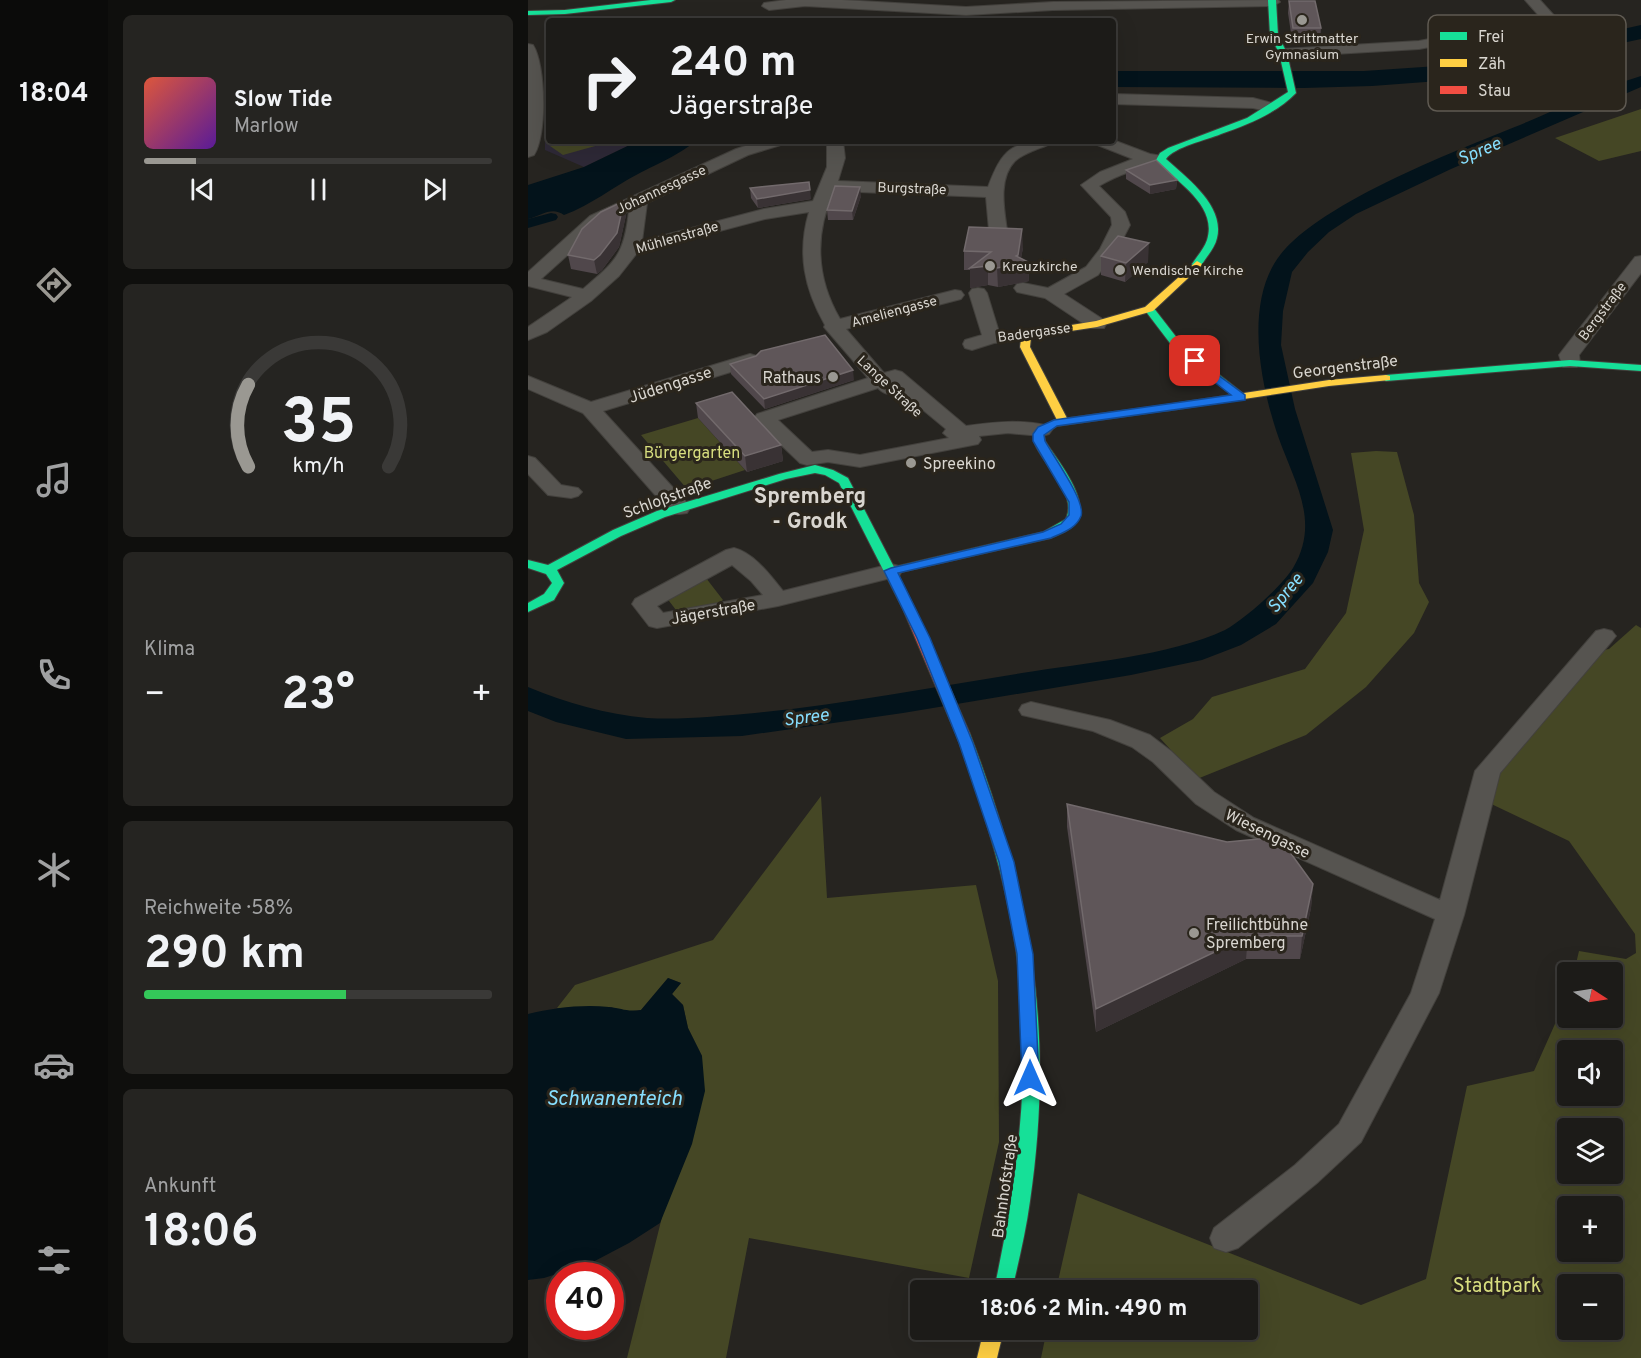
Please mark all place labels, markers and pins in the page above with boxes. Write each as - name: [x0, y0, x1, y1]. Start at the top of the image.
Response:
- marker: Erwin Strittmatter Gymnasium: [1295, 13, 1309, 27]
- place label: Erwin Strittmatter Gymnasium: [1246, 31, 1359, 64]
- marker: Kreuzkirche: [983, 259, 997, 273]
- place label: Kreuzkirche: [1002, 259, 1078, 276]
- marker: Wendische Kirche: [1113, 263, 1127, 277]
- place label: Wendische Kirche: [1132, 263, 1244, 280]
- pin: [1169, 335, 1220, 386]
- place label: Rathaus: [763, 369, 821, 389]
- marker: Rathaus: [826, 370, 840, 384]
- place label: Spreekino: [923, 455, 996, 475]
- marker: Spreekino: [904, 456, 918, 470]
- place label: Freilichtbühne Spremberg: [1206, 916, 1308, 954]
- marker: Freilichtbühne Spremberg: [1187, 926, 1201, 940]

